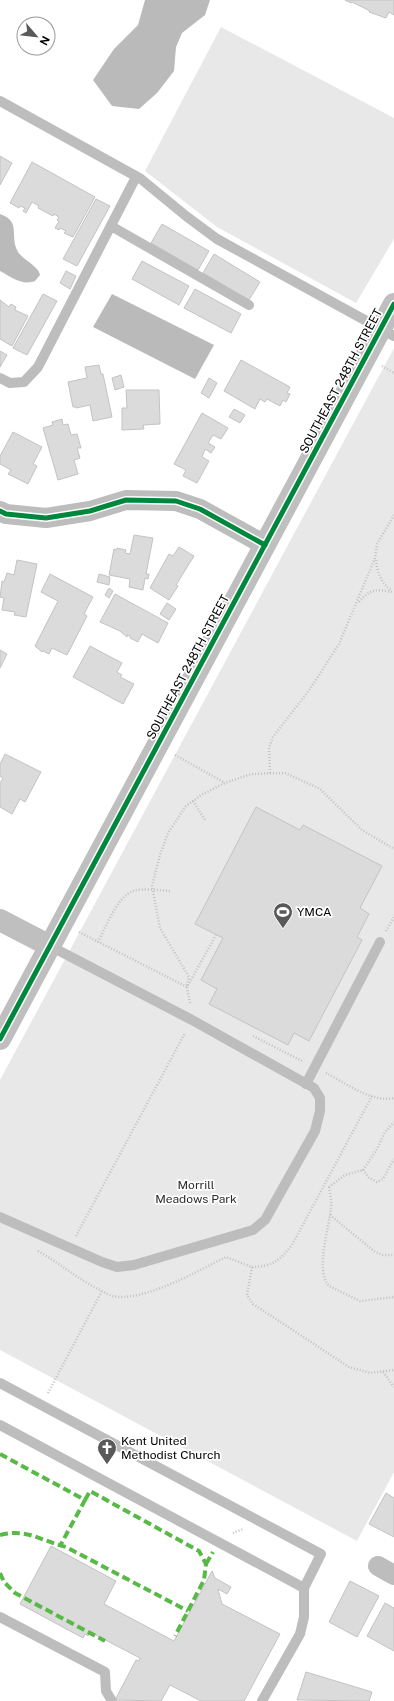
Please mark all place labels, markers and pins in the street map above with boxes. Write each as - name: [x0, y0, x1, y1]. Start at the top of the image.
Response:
- sports icon: YMCA: [272, 901, 294, 929]
- place label: YMCA: [297, 905, 332, 919]
- place label: Kent United Methodist Church: [121, 1434, 220, 1462]
- church icon: Kent United Methodist Church: [96, 1437, 118, 1465]

